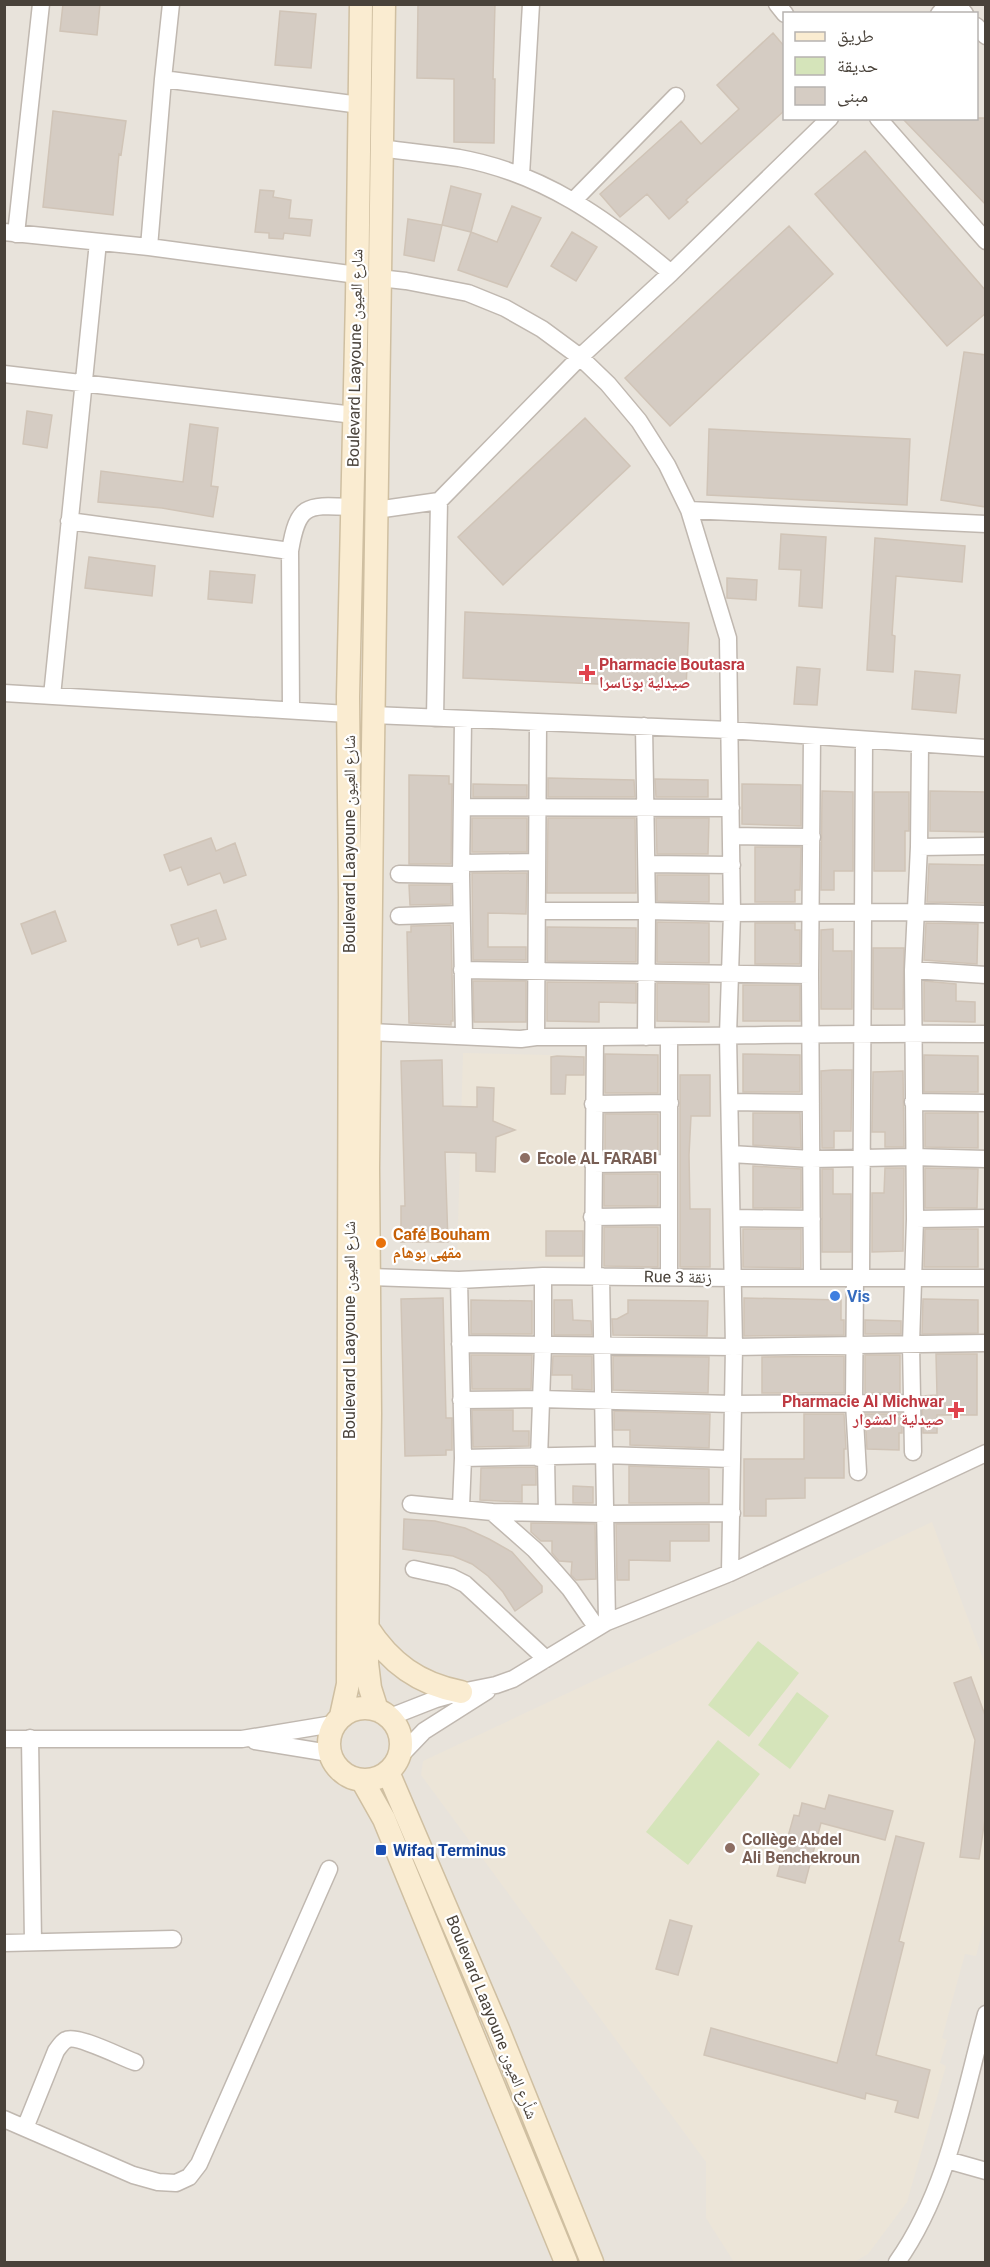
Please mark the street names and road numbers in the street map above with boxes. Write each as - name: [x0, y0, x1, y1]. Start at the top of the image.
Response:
- street label: Boulevard Laayoune شارع العيون: [344, 249, 367, 467]
- street label: Boulevard Laayoune شارع العيون: [340, 735, 360, 953]
- street label: Boulevard Laayoune شارع العيون: [340, 1221, 360, 1439]
- street label: Rue 3 زنقة: [644, 1267, 712, 1287]
- street label: Boulevard Laayoune شأرع العيون: [441, 1912, 542, 2122]

